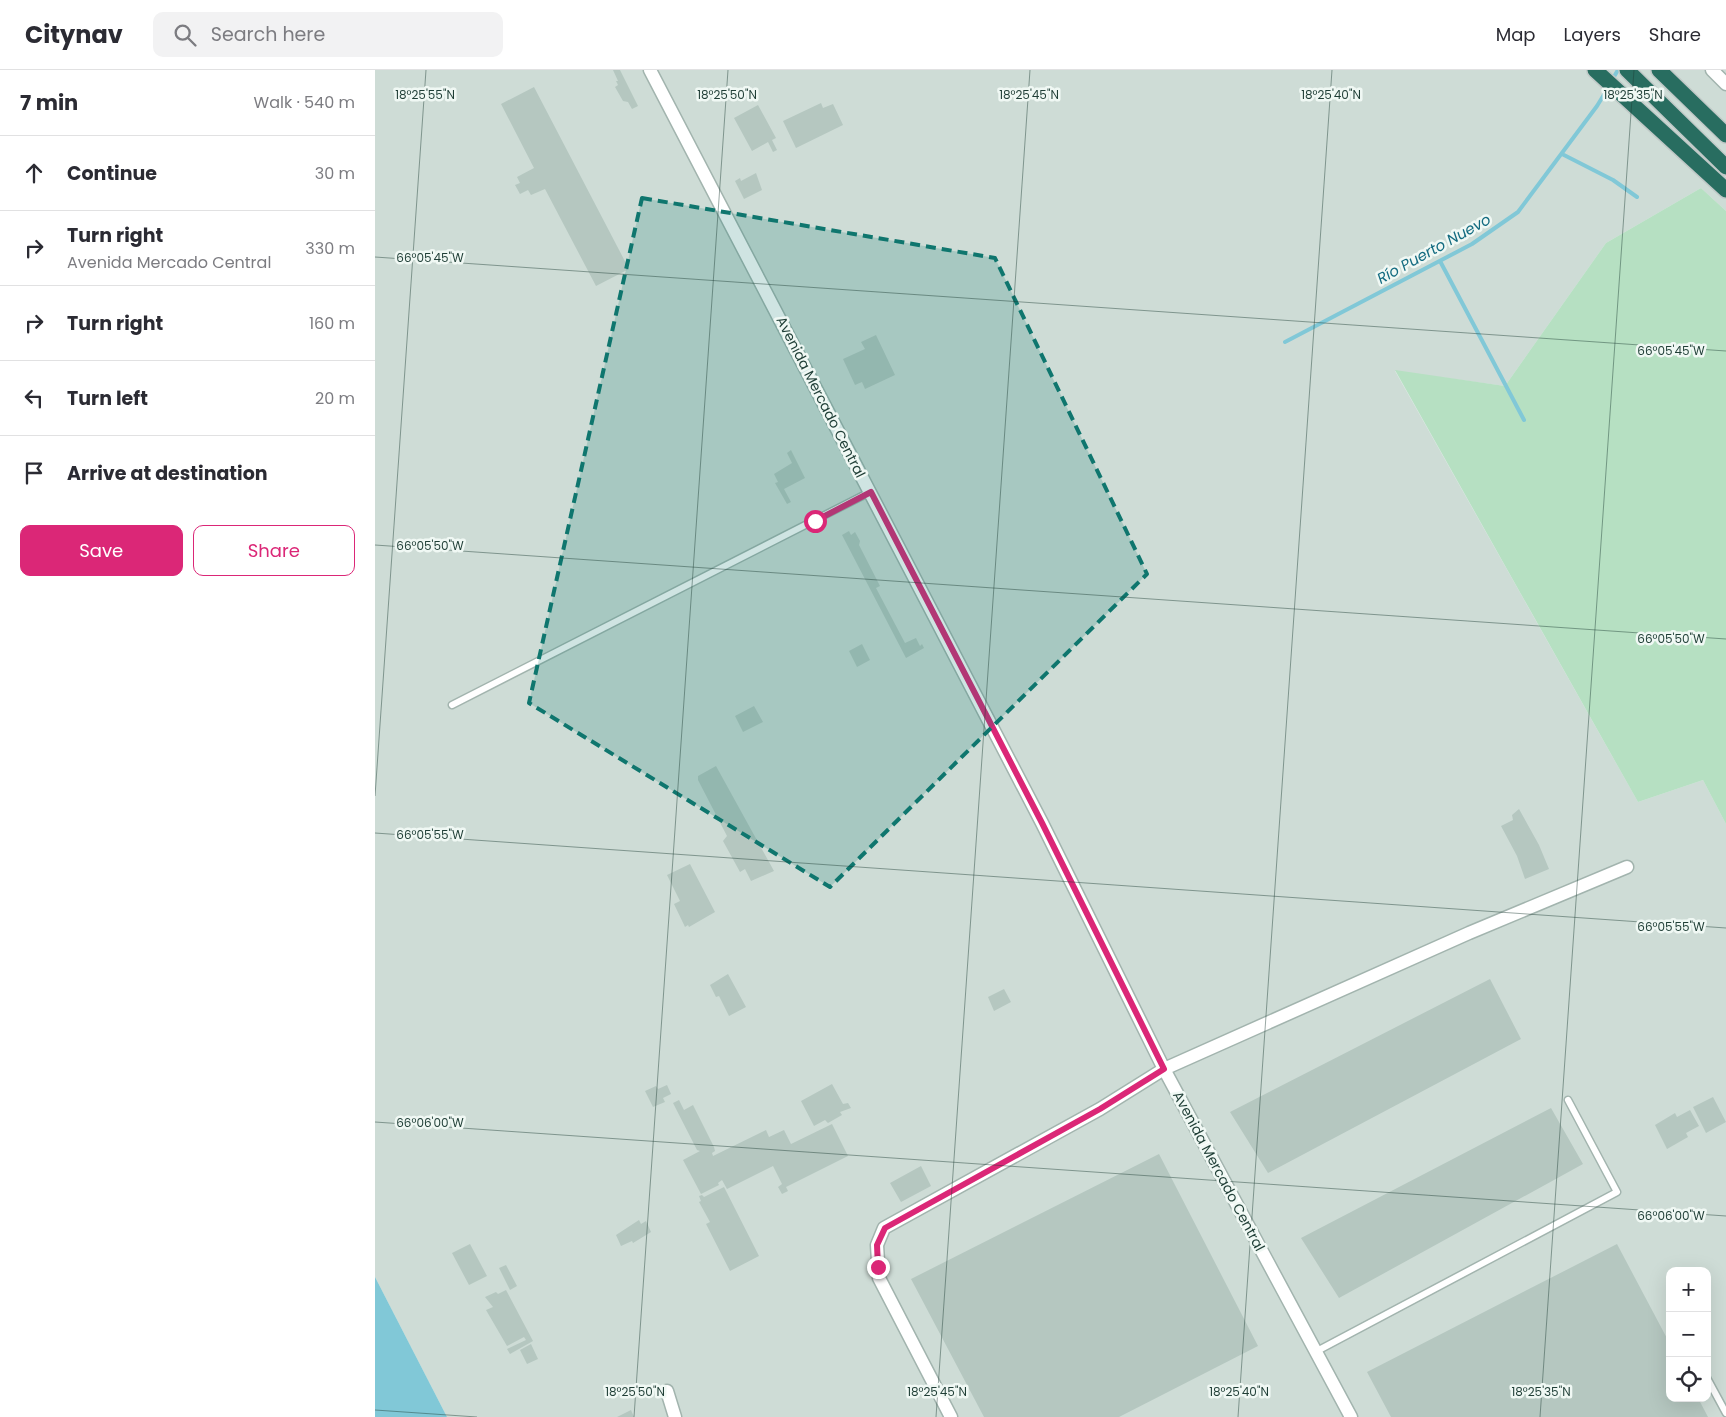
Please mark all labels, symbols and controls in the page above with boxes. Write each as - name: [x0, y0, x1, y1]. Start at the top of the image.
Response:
- search box: [153, 12, 503, 57]
- text: Citynav: [25, 18, 123, 51]
- icon: search: [171, 21, 199, 49]
- text: Search here: [211, 21, 325, 48]
- text: Map: [1496, 22, 1536, 47]
- text: Layers: [1564, 22, 1621, 47]
- text: Share: [1649, 22, 1701, 47]
- text: 18°25'55"N: [395, 86, 455, 103]
- text: 18°25'50"N: [697, 86, 757, 103]
- text: 18°25'45"N: [999, 86, 1059, 103]
- text: 18°25'40"N: [1301, 86, 1361, 103]
- text: 18°25'35"N: [1603, 86, 1663, 103]
- text: 7 min: [20, 88, 78, 117]
- text: Walk · 540 m: [254, 91, 355, 114]
- icon: ahead: [20, 159, 48, 187]
- text: Continue: [67, 160, 157, 187]
- text: 30 m: [315, 162, 355, 185]
- water label: Río Puerto Nuevo: [1373, 209, 1494, 289]
- text: Turn right: [67, 222, 163, 249]
- icon: right: [20, 234, 48, 262]
- text: 330 m: [305, 237, 355, 260]
- text: 66°05'45"W: [396, 249, 464, 266]
- text: Avenida Mercado Central: [67, 251, 271, 274]
- icon: right: [20, 309, 48, 337]
- text: Turn right: [67, 310, 163, 337]
- text: 160 m: [309, 312, 355, 335]
- street label: Avenida Mercado Central: [772, 313, 870, 481]
- text: 66°05'45"W: [1637, 342, 1705, 359]
- icon: left: [20, 384, 48, 412]
- text: Turn left: [67, 385, 148, 412]
- text: 20 m: [315, 387, 355, 410]
- icon: arrive: [20, 459, 48, 487]
- text: Arrive at destination: [67, 460, 268, 487]
- route start: [804, 510, 827, 533]
- button: Save: [20, 525, 183, 576]
- button: Share: [193, 525, 355, 576]
- text: 66°05'50"W: [396, 537, 464, 554]
- text: 66°05'50"W: [1637, 630, 1705, 647]
- text: 66°05'55"W: [396, 826, 464, 843]
- text: 66°05'55"W: [1637, 918, 1705, 935]
- street label: Avenida Mercado Central: [1168, 1087, 1270, 1255]
- text: 66°06'00"W: [396, 1114, 464, 1131]
- text: 66°06'00"W: [1637, 1207, 1705, 1224]
- route end: [867, 1256, 890, 1279]
- map controls: [1666, 1267, 1711, 1402]
- button: +: [1666, 1267, 1711, 1312]
- button: −: [1666, 1312, 1711, 1357]
- button: locate: [1666, 1357, 1711, 1402]
- text: 18°25'50"N: [605, 1383, 665, 1400]
- text: 18°25'45"N: [907, 1383, 967, 1400]
- text: 18°25'40"N: [1209, 1383, 1269, 1400]
- text: 18°25'35"N: [1511, 1383, 1571, 1400]

